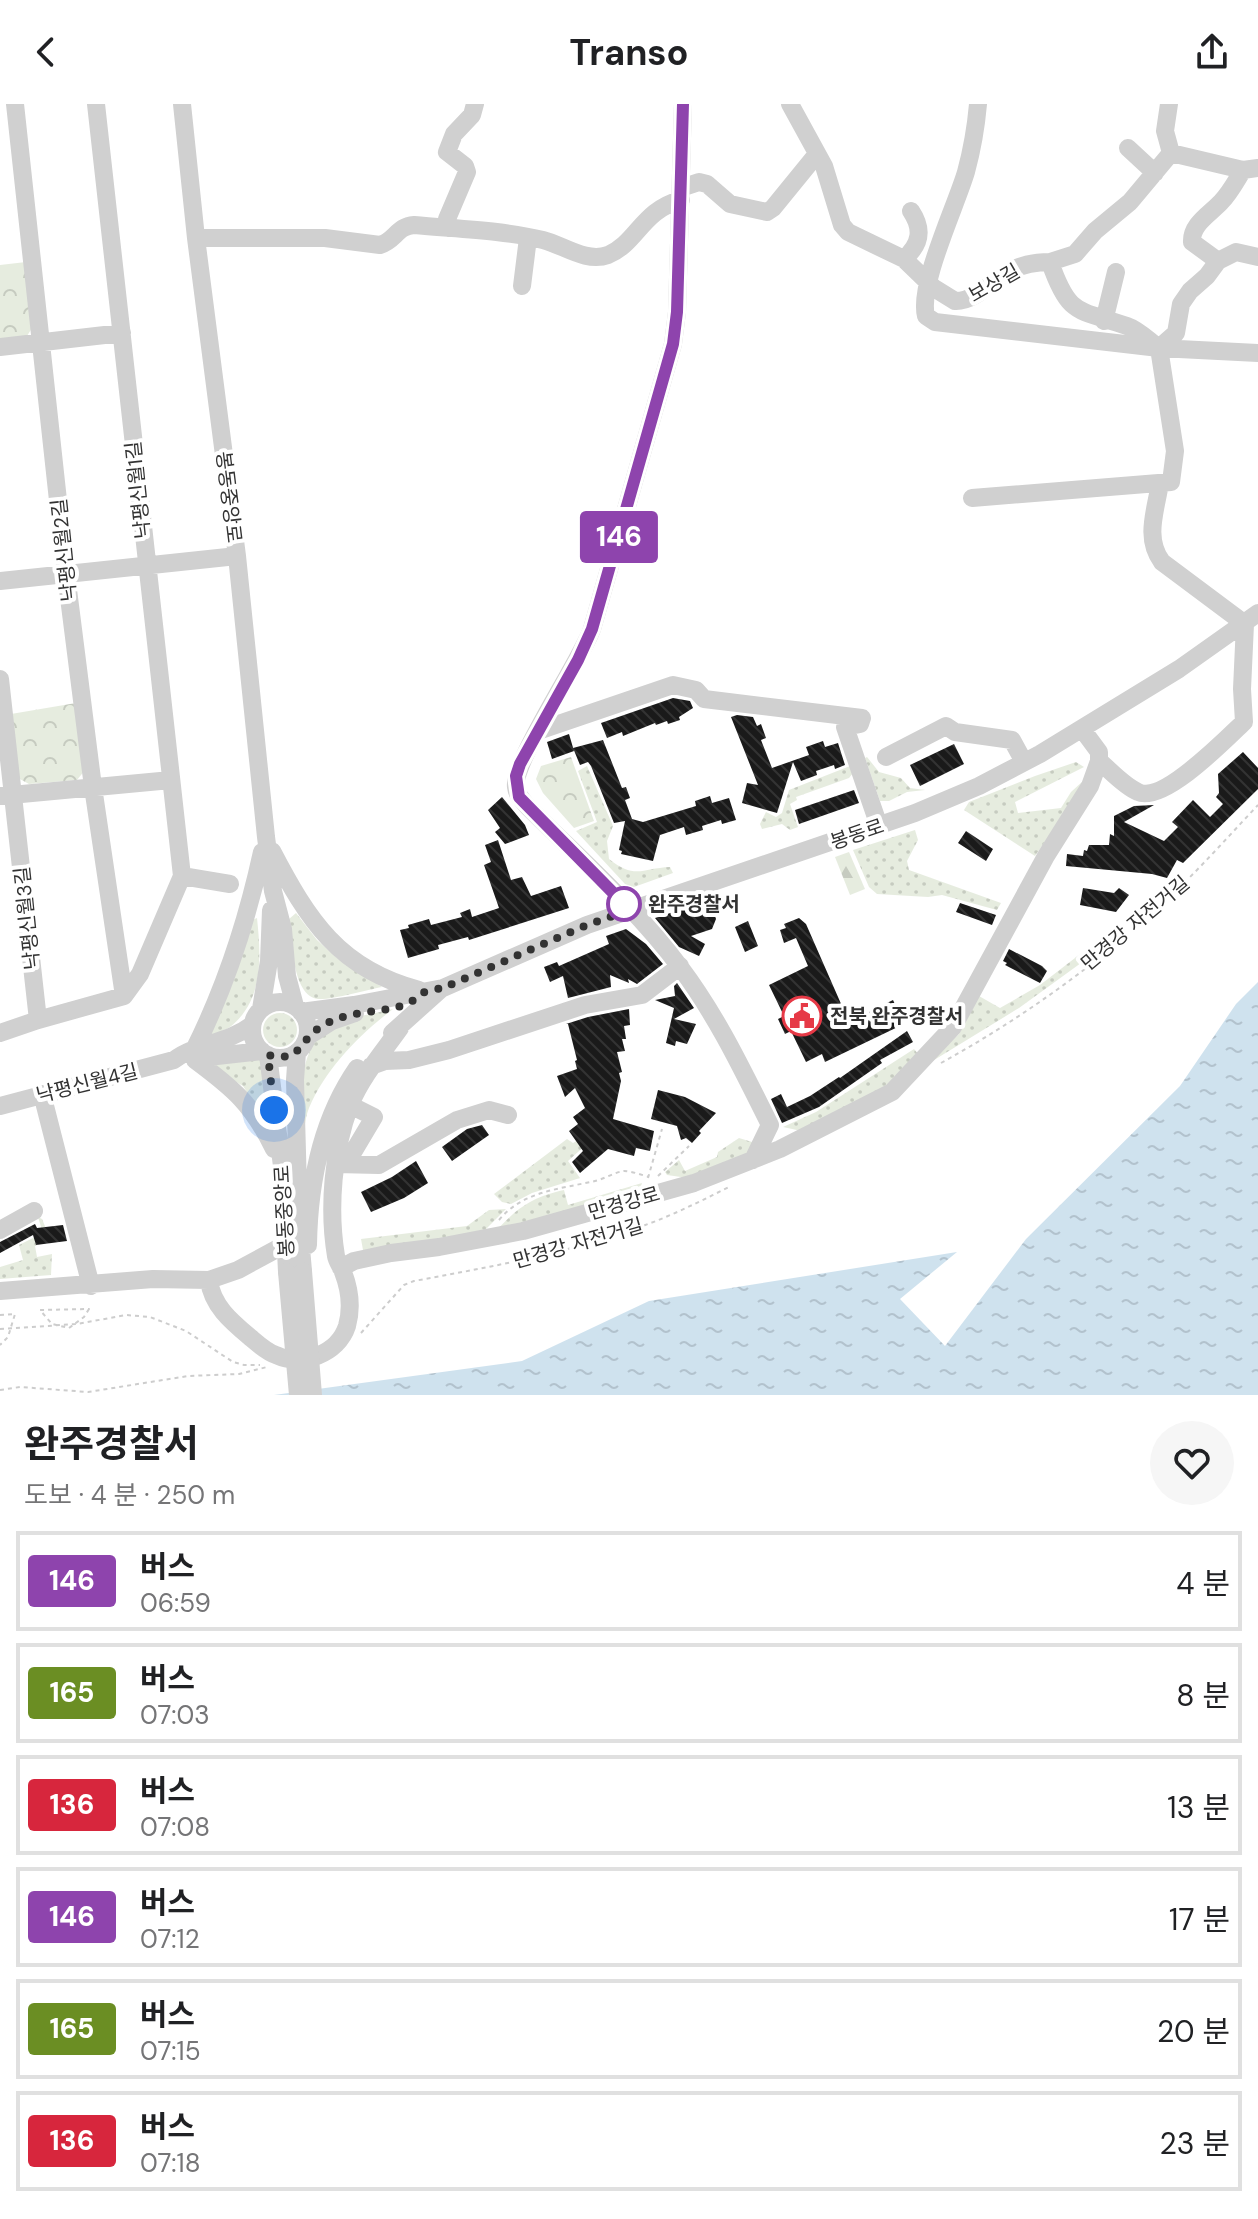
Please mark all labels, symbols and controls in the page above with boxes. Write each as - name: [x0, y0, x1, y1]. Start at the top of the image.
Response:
- text: Transo: [570, 29, 688, 76]
- icon: back: [24, 30, 68, 74]
- icon: share: [1190, 30, 1234, 74]
- street label: 보상길: [964, 258, 1024, 308]
- street label: 낙평신월1길: [120, 440, 156, 540]
- street label: 봉동중앙로: [210, 450, 248, 544]
- street label: 낙평신월2길: [46, 497, 82, 603]
- line badge: 146: [573, 511, 665, 563]
- text: 146: [596, 518, 642, 555]
- street label: 봉동로: [827, 813, 887, 855]
- street label: 낙평신월3길: [9, 865, 45, 971]
- street label: 만경강 자전거길: [1075, 870, 1195, 976]
- marker: 완주경찰서: [607, 887, 641, 921]
- place label: 완주경찰서: [648, 891, 740, 917]
- public building icon: 전북 완주경찰서: [781, 995, 823, 1037]
- place label: 전북 완주경찰서: [830, 1003, 964, 1029]
- street label: 낙평신월4길: [33, 1058, 141, 1108]
- your location: [254, 1090, 294, 1130]
- street label: 봉동중앙로: [269, 1164, 299, 1258]
- street label: 만경강로: [585, 1180, 663, 1226]
- street label: 만경강 자전거길: [510, 1212, 646, 1274]
- text: 완주경찰서: [24, 1419, 199, 1469]
- button: heart: [1150, 1421, 1234, 1505]
- text: 도보 · 4 분 · 250 m: [24, 1478, 235, 1512]
- text: 버스: [140, 1547, 195, 1586]
- text: 146: [49, 1562, 95, 1599]
- text: 4 분: [1176, 1564, 1230, 1603]
- text: 06:59: [140, 1586, 211, 1620]
- text: 버스: [140, 1659, 195, 1698]
- text: 165: [50, 1674, 94, 1711]
- text: 8 분: [1176, 1676, 1230, 1715]
- text: 07:03: [140, 1698, 210, 1732]
- text: 버스: [140, 1771, 195, 1810]
- text: 136: [50, 1786, 94, 1823]
- text: 13 분: [1167, 1788, 1230, 1827]
- text: 07:08: [140, 1810, 210, 1844]
- text: 버스: [140, 1883, 195, 1922]
- text: 146: [49, 1898, 95, 1935]
- text: 17 분: [1169, 1900, 1230, 1939]
- text: 07:12: [140, 1922, 200, 1956]
- text: 버스: [140, 1995, 195, 2034]
- text: 165: [50, 2010, 94, 2047]
- text: 20 분: [1157, 2012, 1230, 2051]
- text: 07:15: [140, 2034, 201, 2068]
- text: 버스: [140, 2107, 195, 2146]
- text: 136: [50, 2122, 94, 2159]
- text: 23 분: [1159, 2124, 1230, 2163]
- text: 07:18: [140, 2146, 200, 2180]

